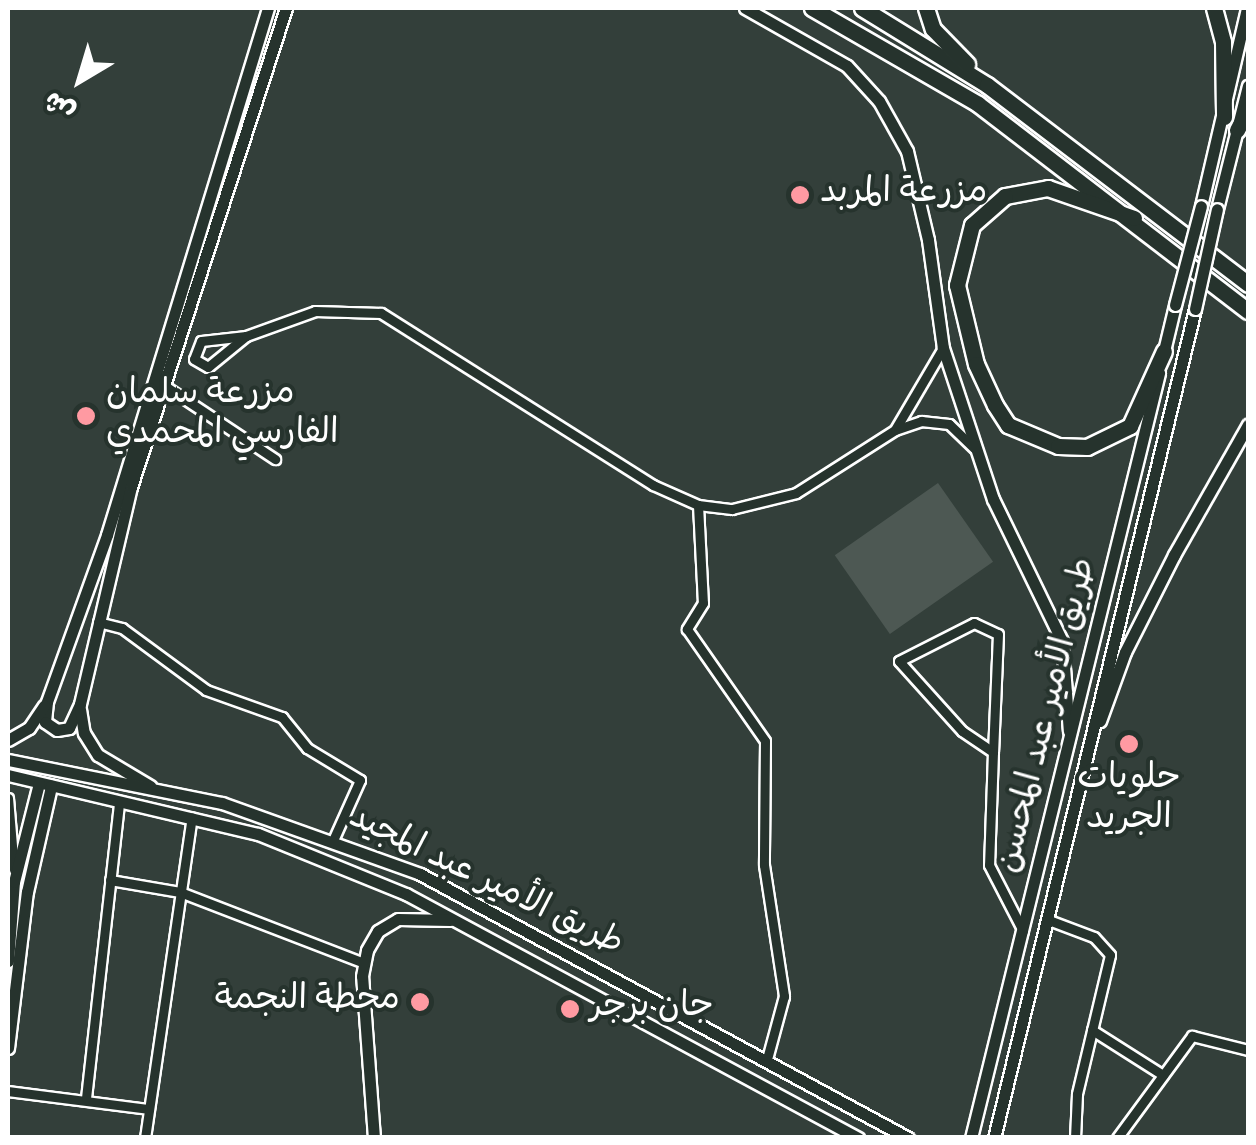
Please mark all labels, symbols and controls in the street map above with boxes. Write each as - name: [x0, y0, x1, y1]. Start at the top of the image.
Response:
- north arrow: [30, 30, 130, 130]
- text: ش: [39, 82, 84, 127]
- place label: مزرعة المربد: [820, 174, 987, 216]
- marker: مزرعة المربد: [789, 184, 811, 206]
- place label: مزرعة سلمان الفارسي المحمدي: [106, 375, 339, 457]
- marker: مزرعة سلمان الفارسي المحمدي: [75, 405, 97, 427]
- street label: طريق الأمير عبد المحسن: [990, 554, 1108, 878]
- marker: حلويات الجريد: [1118, 733, 1140, 755]
- place label: حلويات الجريد: [1077, 760, 1181, 842]
- street label: طريق الأمير عبد المجيد: [341, 798, 629, 968]
- place label: محطة النجمة: [215, 981, 400, 1023]
- place label: جان برجر: [590, 988, 714, 1030]
- marker: محطة النجمة: [409, 991, 431, 1013]
- marker: جان برجر: [559, 998, 581, 1020]

